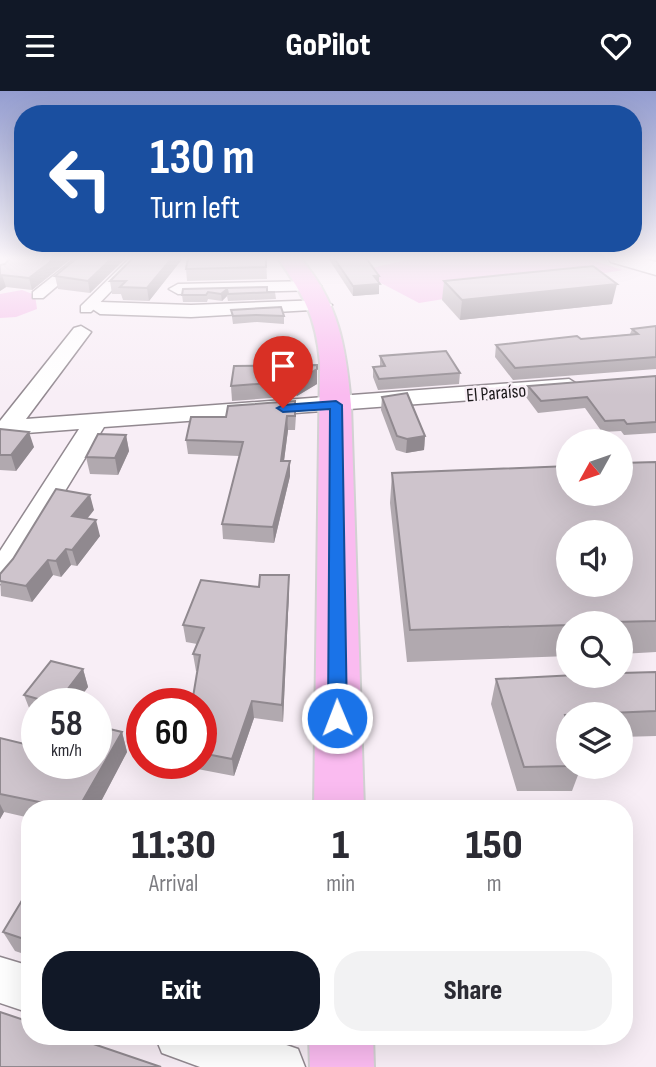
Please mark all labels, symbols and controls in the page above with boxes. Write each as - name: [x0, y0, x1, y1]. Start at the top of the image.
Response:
- text: GoPilot: [286, 26, 370, 65]
- icon: menu: [21, 27, 59, 65]
- icon: heart: [597, 27, 635, 65]
- text: 130 m: [150, 129, 255, 188]
- icon: left: [35, 133, 126, 224]
- text: Turn left: [150, 189, 240, 228]
- pin: [253, 336, 313, 408]
- icon: arrive: [264, 347, 302, 385]
- street label: El Paraíso: [465, 379, 527, 408]
- north arrow: [556, 429, 634, 506]
- map controls: [556, 429, 633, 779]
- button: sound: [556, 520, 633, 597]
- button: search: [556, 611, 633, 688]
- position arrow: [300, 681, 374, 755]
- speed limit sign: 60: [126, 688, 217, 779]
- button: layers: [556, 702, 633, 779]
- text: 58: [51, 703, 82, 746]
- text: km/h: [51, 740, 82, 761]
- text: 11:30: [131, 820, 216, 871]
- text: 1: [332, 820, 349, 871]
- text: 150: [466, 820, 523, 871]
- text: Arrival: [149, 870, 198, 898]
- text: min: [326, 870, 355, 898]
- text: m: [487, 870, 501, 898]
- button: Exit: [42, 951, 320, 1031]
- button: Share: [334, 951, 612, 1031]

